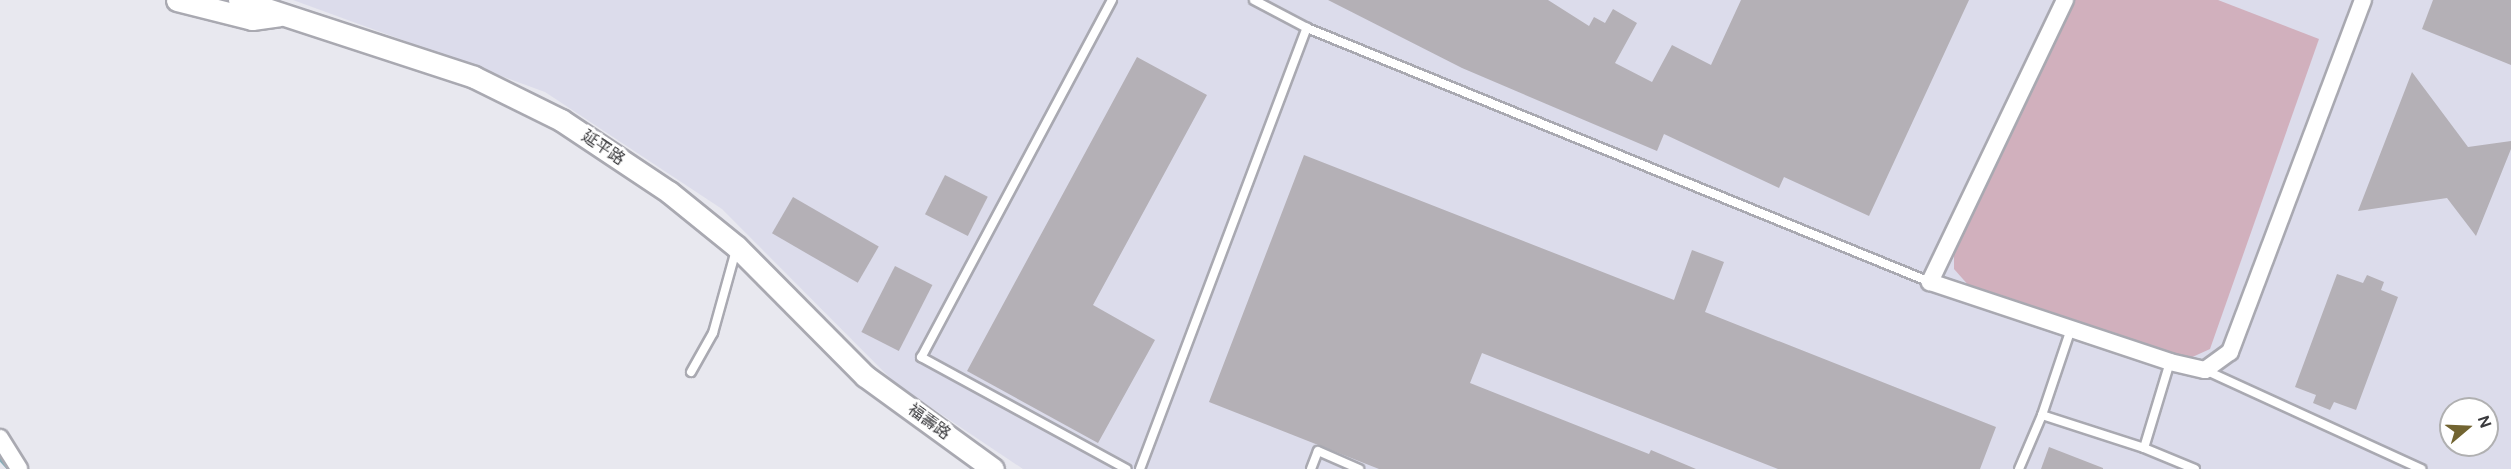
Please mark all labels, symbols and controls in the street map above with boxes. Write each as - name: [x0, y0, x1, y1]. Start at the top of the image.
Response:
- street label: 延平路: [578, 127, 628, 169]
- north arrow: [2439, 397, 2499, 457]
- street label: 福壽路: [904, 400, 954, 444]
- text: N: [2473, 413, 2496, 431]

